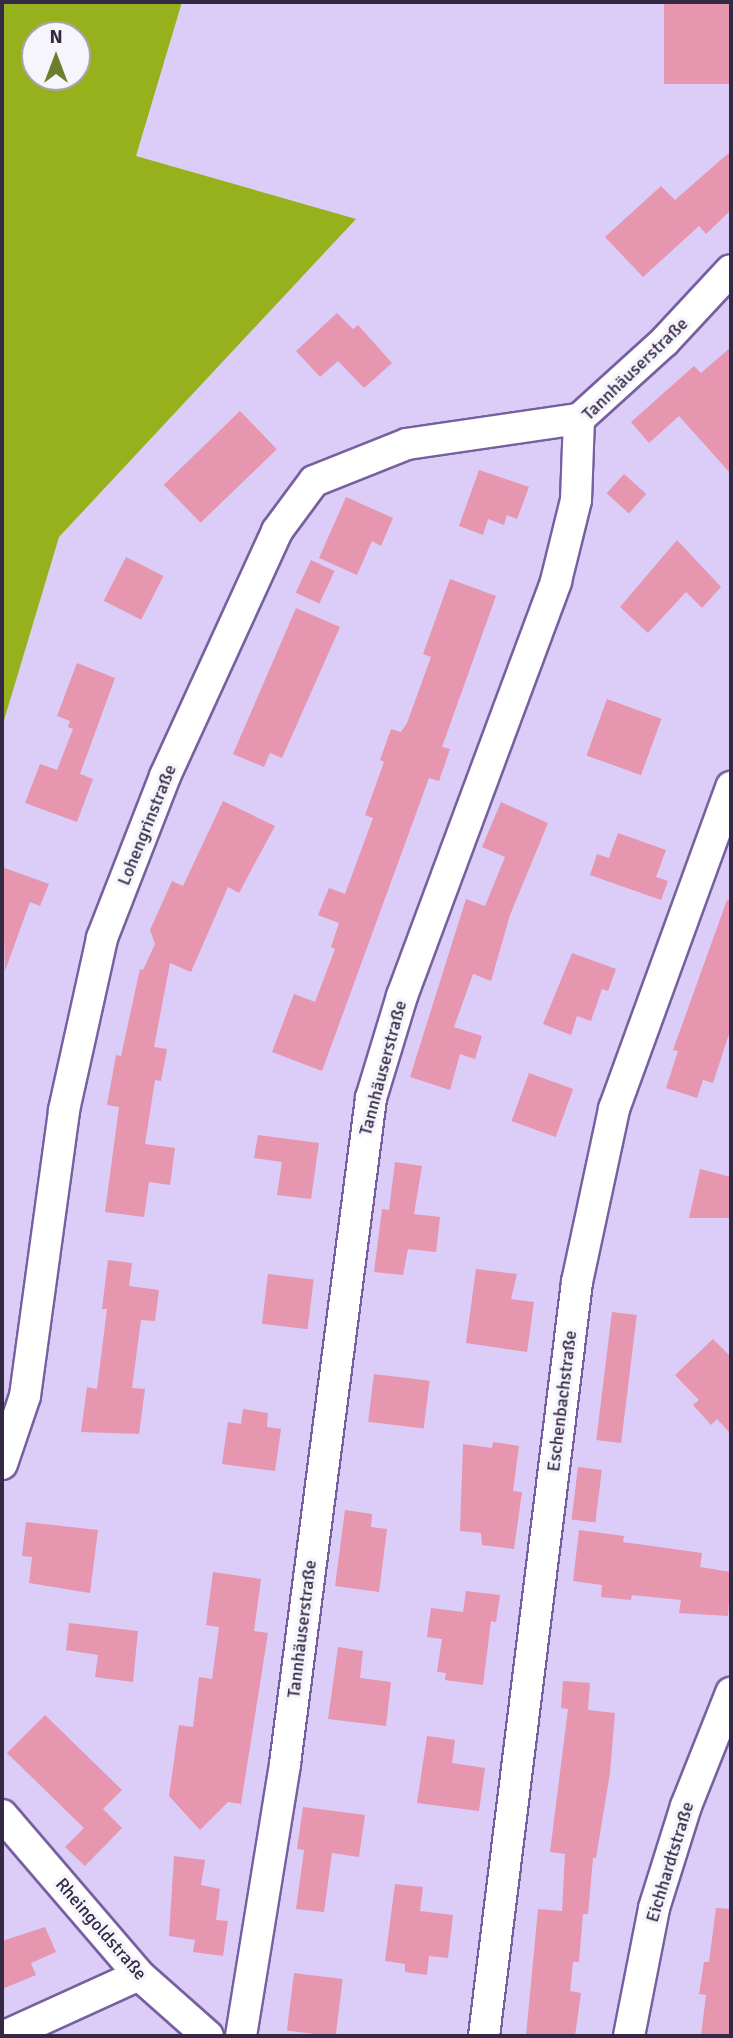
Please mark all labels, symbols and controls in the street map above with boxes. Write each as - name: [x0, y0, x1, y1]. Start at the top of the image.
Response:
- north arrow: [21, 21, 91, 91]
- text: N: [49, 25, 63, 49]
- street label: Tannhäuserstraße: [578, 313, 692, 425]
- street label: Lohengrinstraße: [113, 762, 181, 888]
- street label: Tannhäuserstraße: [355, 998, 411, 1138]
- street label: Eschenbachstraße: [543, 1329, 581, 1473]
- street label: Tannhäuserstraße: [283, 1559, 321, 1699]
- street label: Eichhardtstraße: [641, 1799, 699, 1925]
- street label: Rheingoldstraße: [51, 1874, 151, 1984]

